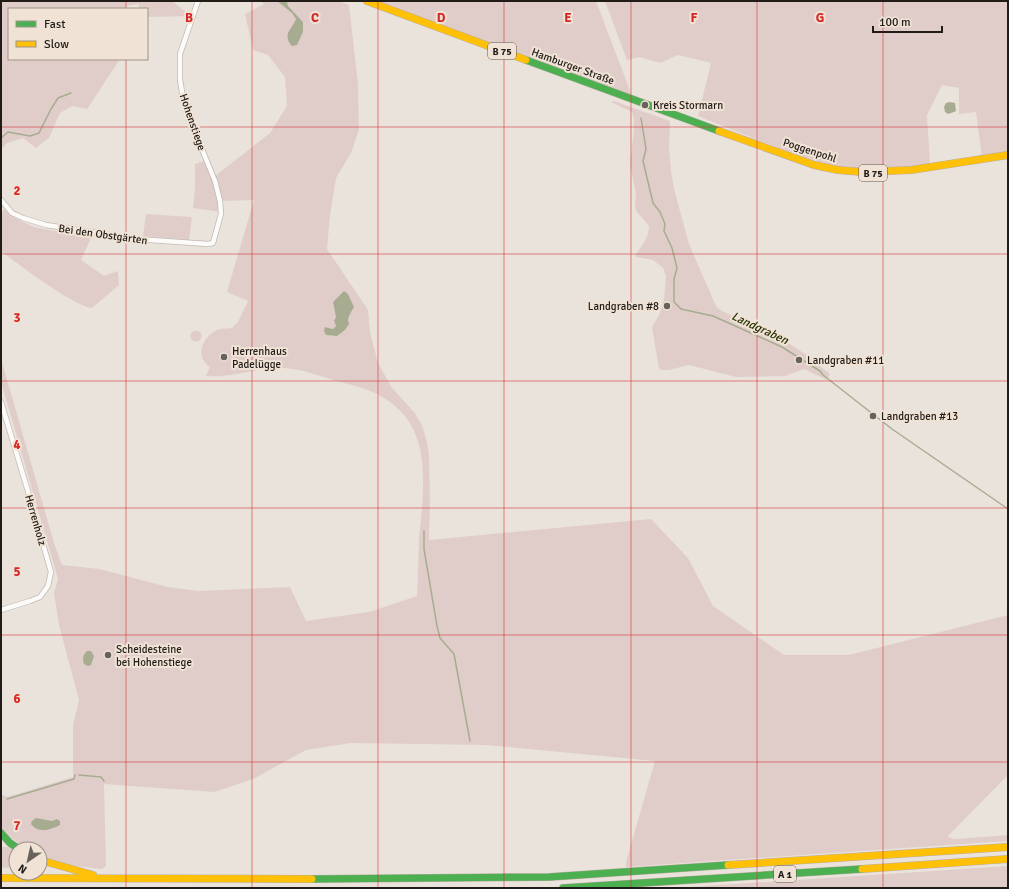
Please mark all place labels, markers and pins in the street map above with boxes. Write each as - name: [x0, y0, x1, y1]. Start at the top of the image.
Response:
- place label: Kreis Stormarn: [653, 99, 723, 112]
- marker: Kreis Stormarn: [640, 100, 650, 110]
- place label: Landgraben #8: [588, 300, 659, 313]
- marker: Landgraben #8: [662, 301, 672, 311]
- place label: Herrenhaus Padelügge: [232, 345, 287, 371]
- marker: Herrenhaus Padelügge: [219, 352, 229, 362]
- place label: Landgraben #11: [807, 354, 884, 367]
- marker: Landgraben #11: [794, 355, 804, 365]
- place label: Landgraben #13: [881, 410, 958, 423]
- marker: Landgraben #13: [868, 411, 878, 421]
- place label: Scheidesteine bei Hohenstiege: [116, 643, 192, 669]
- marker: Scheidesteine bei Hohenstiege: [103, 650, 113, 660]

